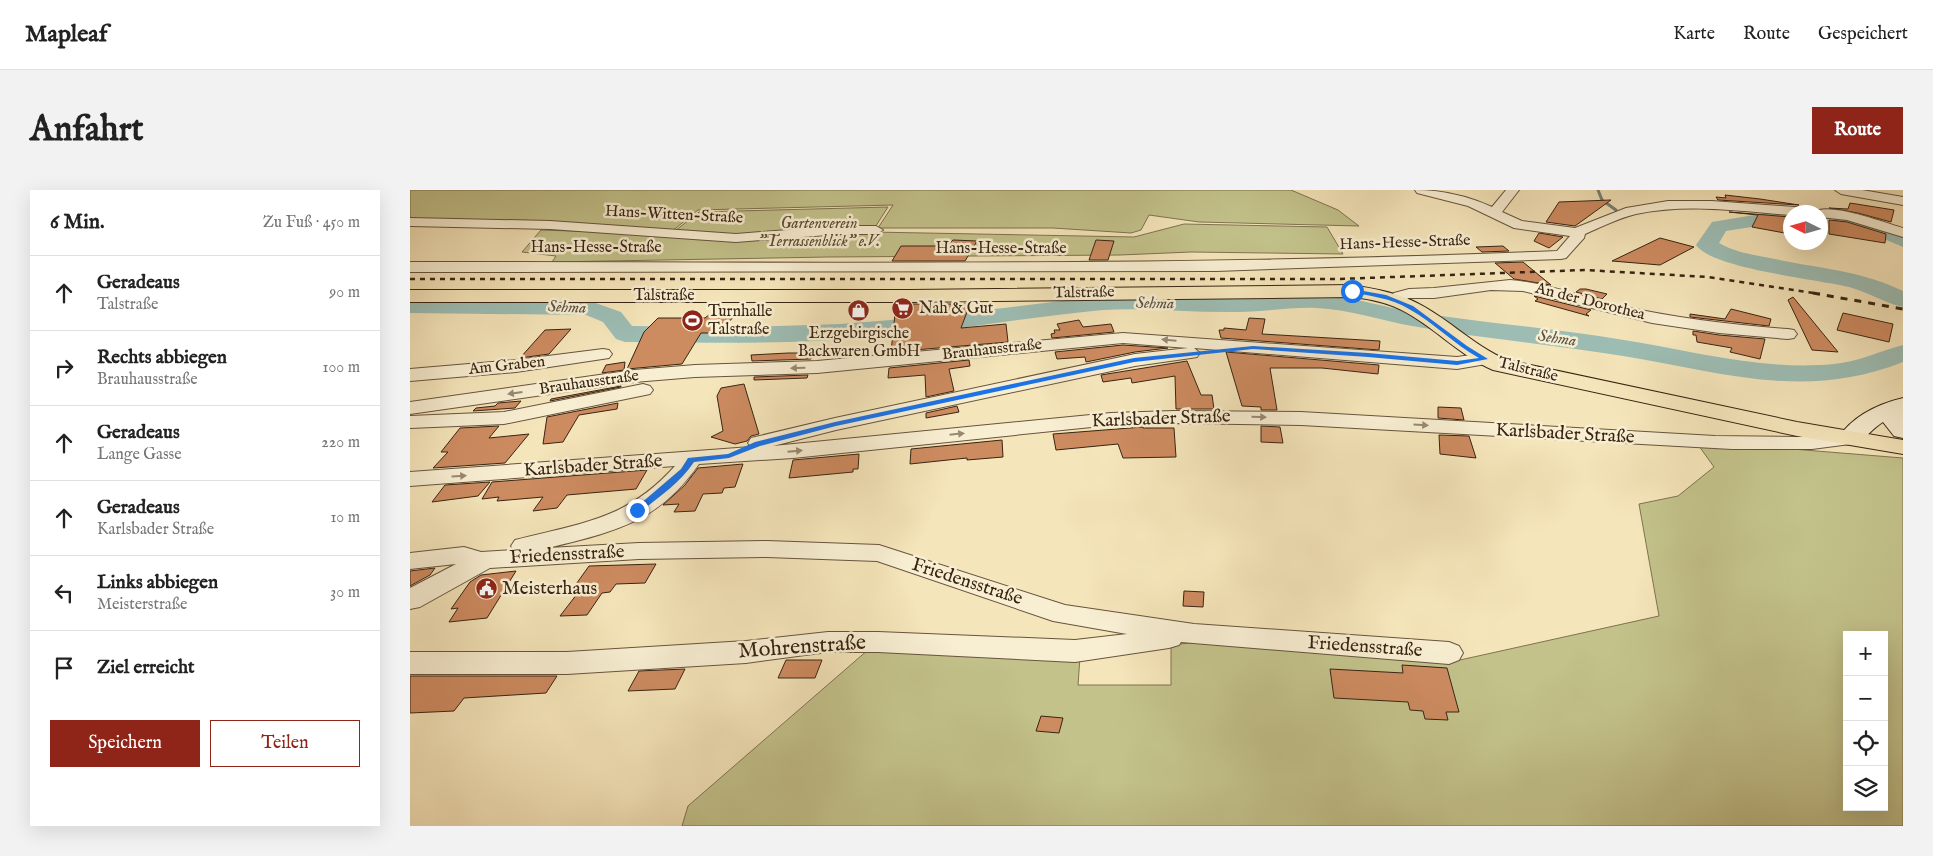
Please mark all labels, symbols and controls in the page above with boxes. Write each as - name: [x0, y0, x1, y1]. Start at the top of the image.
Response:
- text: Mapleaf: [25, 19, 107, 50]
- text: Karte: [1673, 23, 1715, 46]
- text: Route: [1743, 23, 1790, 46]
- text: Gespeichert: [1818, 23, 1908, 46]
- button: Route: [1812, 107, 1903, 154]
- text: Anfahrt: [30, 108, 144, 153]
- street label: Hans-Witten-Straße: [605, 201, 743, 229]
- north arrow: [1783, 205, 1828, 250]
- text: 6 Min.: [50, 209, 105, 236]
- text: Zu Fuß · 450 m: [263, 213, 360, 233]
- park label: Gartenverein "Terrassenblick" e.V.: [758, 214, 881, 252]
- street label: Hans-Hesse-Straße: [1339, 231, 1471, 255]
- street label: Hans-Hesse-Straße: [530, 238, 662, 258]
- street label: Hans-Hesse-Straße: [935, 239, 1067, 259]
- text: Geradeaus: [97, 271, 180, 295]
- street label: An der Dorothea: [1532, 278, 1647, 325]
- icon: ahead: [50, 279, 78, 307]
- route start: [1341, 280, 1364, 303]
- street label: Talstraße: [1053, 282, 1115, 304]
- text: 90 m: [329, 283, 360, 303]
- street label: Talstraße: [633, 286, 695, 306]
- water label: Sehma: [1136, 294, 1174, 314]
- text: Talstraße: [97, 295, 158, 315]
- water label: Sehma: [547, 297, 587, 319]
- supermarket icon: Nah & Gut: [891, 297, 915, 321]
- shop icon: Erzgebirgische Backwaren GmbH: [847, 298, 871, 322]
- place label: Nah & Gut: [919, 299, 994, 319]
- place label: Turnhalle Talstraße: [708, 302, 772, 340]
- sports icon: Turnhalle Talstraße: [680, 309, 704, 333]
- place label: Erzgebirgische Backwaren GmbH: [798, 324, 921, 362]
- water label: Sehma: [1537, 326, 1577, 352]
- street label: Brauhausstraße: [941, 335, 1043, 365]
- one-way arrow: [1161, 336, 1177, 344]
- text: Rechts abbiegen: [97, 346, 227, 370]
- street label: Am Graben: [467, 352, 547, 380]
- street label: Talstraße: [1496, 353, 1560, 387]
- icon: right: [50, 354, 78, 382]
- text: 100 m: [323, 358, 360, 378]
- one-way arrow: [790, 364, 806, 372]
- street label: Brauhausstraße: [538, 366, 640, 400]
- text: Brauhausstraße: [97, 370, 198, 390]
- one-way arrow: [506, 389, 522, 397]
- street label: Karlsbader Straße: [1091, 405, 1231, 433]
- one-way arrow: [1251, 413, 1267, 421]
- street label: Karlsbader Straße: [1495, 418, 1635, 450]
- text: Geradeaus: [97, 421, 180, 445]
- one-way arrow: [1413, 421, 1429, 429]
- icon: ahead: [50, 429, 78, 457]
- one-way arrow: [949, 430, 965, 438]
- text: 220 m: [321, 433, 360, 453]
- text: Lange Gasse: [97, 445, 182, 465]
- one-way arrow: [788, 447, 804, 455]
- street label: Karlsbader Straße: [523, 449, 664, 483]
- one-way arrow: [451, 471, 467, 479]
- text: Geradeaus: [97, 496, 180, 520]
- route end: [626, 499, 649, 522]
- icon: ahead: [50, 504, 78, 532]
- text: 10 m: [330, 508, 360, 528]
- text: Karlsbader Straße: [97, 520, 214, 540]
- street label: Friedensstraße: [509, 540, 625, 570]
- street label: Friedensstraße: [909, 553, 1026, 611]
- text: Links abbiegen: [97, 571, 218, 595]
- public building icon: Meisterhaus: [474, 577, 498, 601]
- place label: Meisterhaus: [502, 577, 597, 601]
- icon: left: [50, 579, 78, 607]
- text: 30 m: [330, 583, 360, 603]
- text: Meisterstraße: [97, 595, 187, 615]
- street label: Mohrenstraße: [737, 629, 867, 665]
- street label: Friedensstraße: [1307, 631, 1424, 663]
- map controls: [1843, 631, 1888, 811]
- button: +: [1843, 631, 1888, 676]
- icon: arrive: [50, 654, 78, 682]
- text: Ziel erreicht: [97, 656, 195, 680]
- button: −: [1843, 676, 1888, 721]
- button: Speichern: [50, 720, 200, 767]
- button: Teilen: [210, 720, 360, 767]
- button: locate: [1843, 721, 1888, 766]
- button: layers: [1843, 766, 1888, 811]

